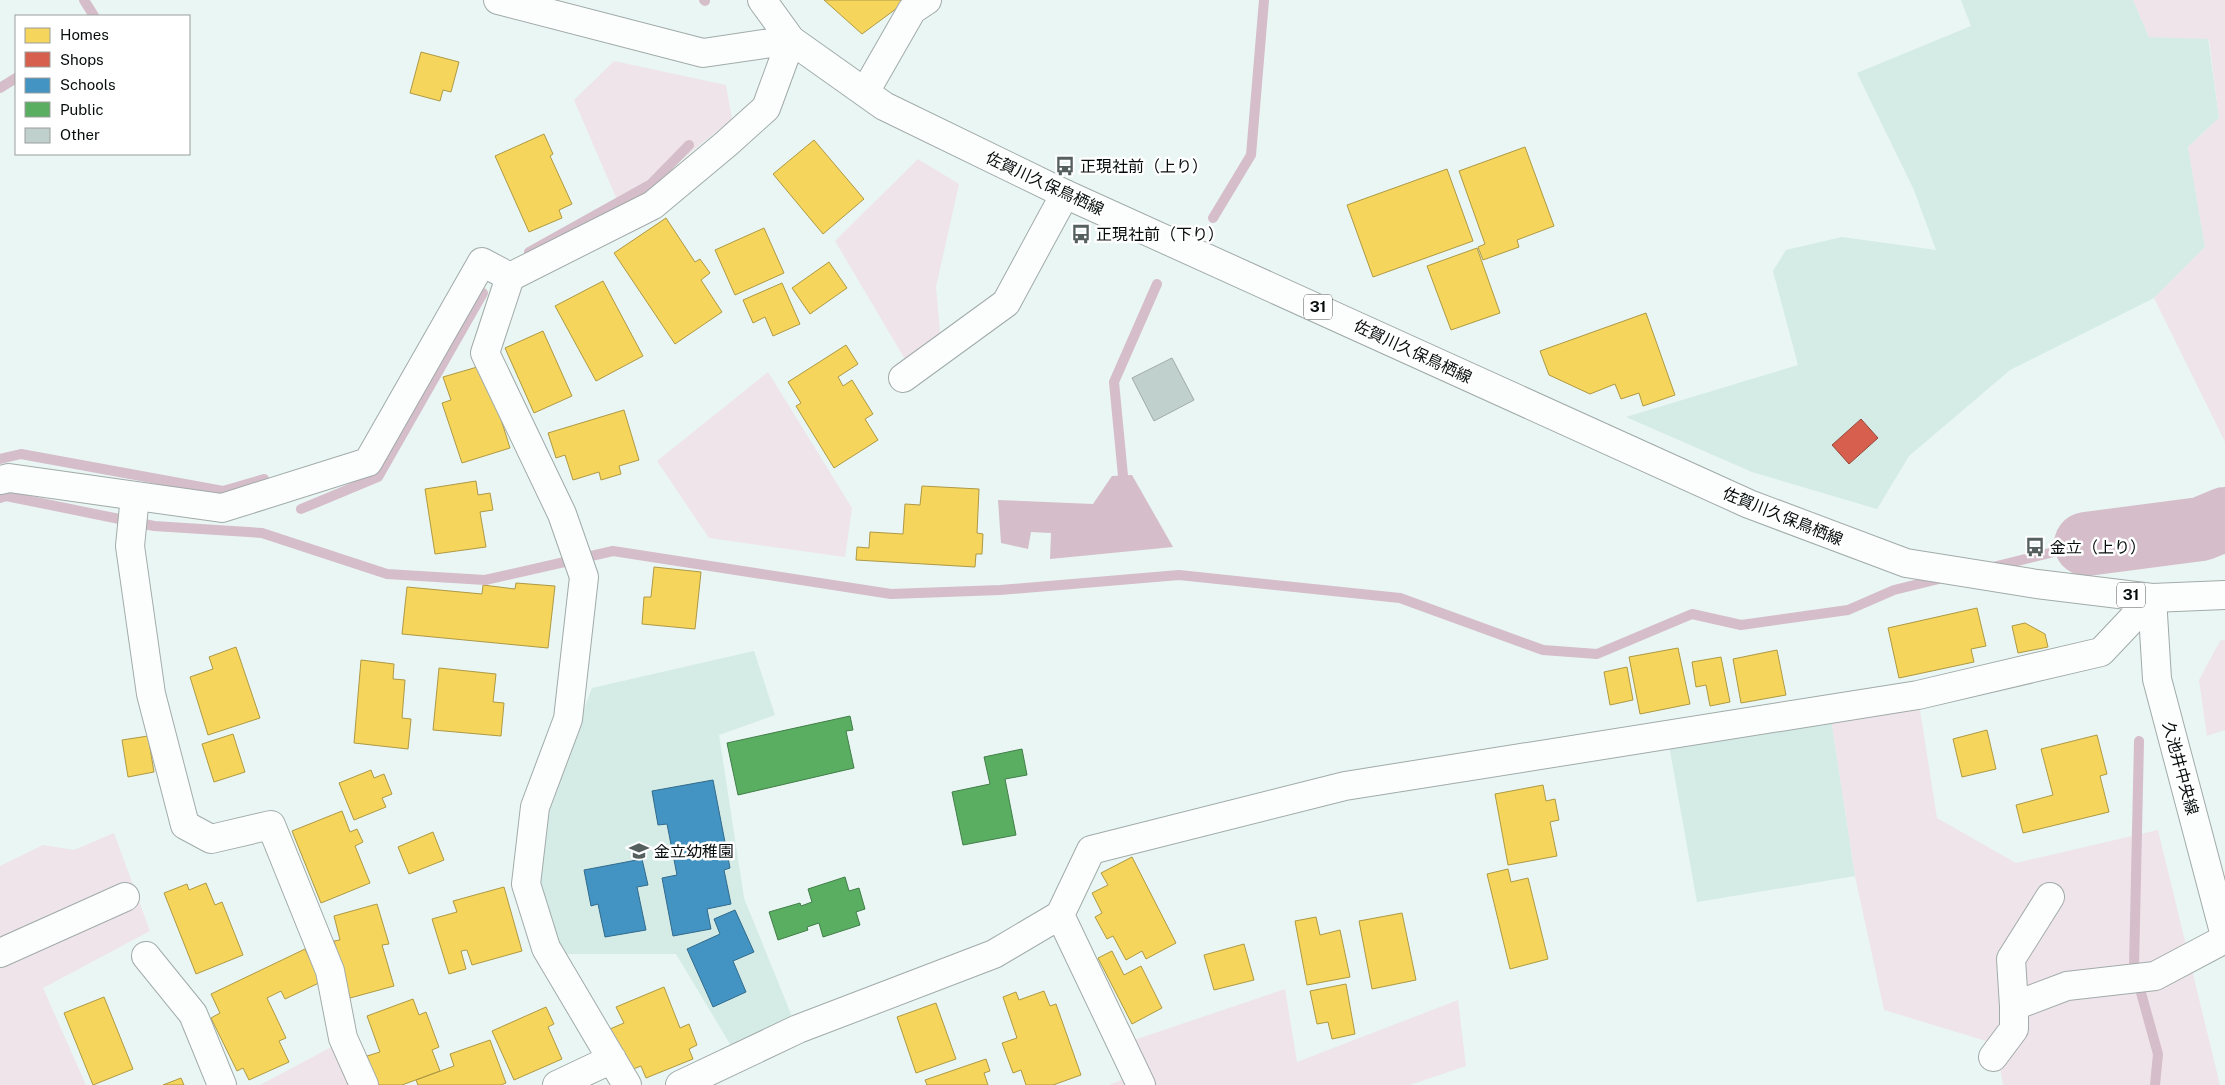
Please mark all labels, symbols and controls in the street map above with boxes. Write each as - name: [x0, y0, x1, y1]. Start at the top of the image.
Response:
- legend: [15, 15, 190, 155]
- text: Homes: [60, 26, 109, 43]
- text: Shops: [60, 51, 104, 68]
- text: Schools: [60, 76, 116, 93]
- text: Public: [60, 101, 104, 118]
- text: Other: [60, 126, 100, 143]
- street label: 佐賀川久保鳥栖線: [983, 148, 1107, 219]
- bus stop icon: 正現社前（上り）: [1054, 155, 1076, 177]
- place label: 正現社前（上り）: [1080, 157, 1208, 176]
- bus stop icon: 正現社前（下り）: [1070, 223, 1092, 245]
- place label: 正現社前（下り）: [1096, 225, 1224, 244]
- road number: 31: [1304, 294, 1332, 320]
- street label: 佐賀川久保鳥栖線: [1351, 316, 1475, 387]
- street label: 佐賀川久保鳥栖線: [1720, 484, 1846, 549]
- bus stop icon: 金立（上り）: [2024, 536, 2046, 558]
- place label: 金立（上り）: [2050, 538, 2146, 557]
- road number: 31: [2117, 582, 2145, 608]
- street label: 久池井中央線: [2159, 719, 2202, 817]
- school or university icon: 金立幼稚園: [628, 840, 650, 862]
- place label: 金立幼稚園: [654, 842, 734, 861]

